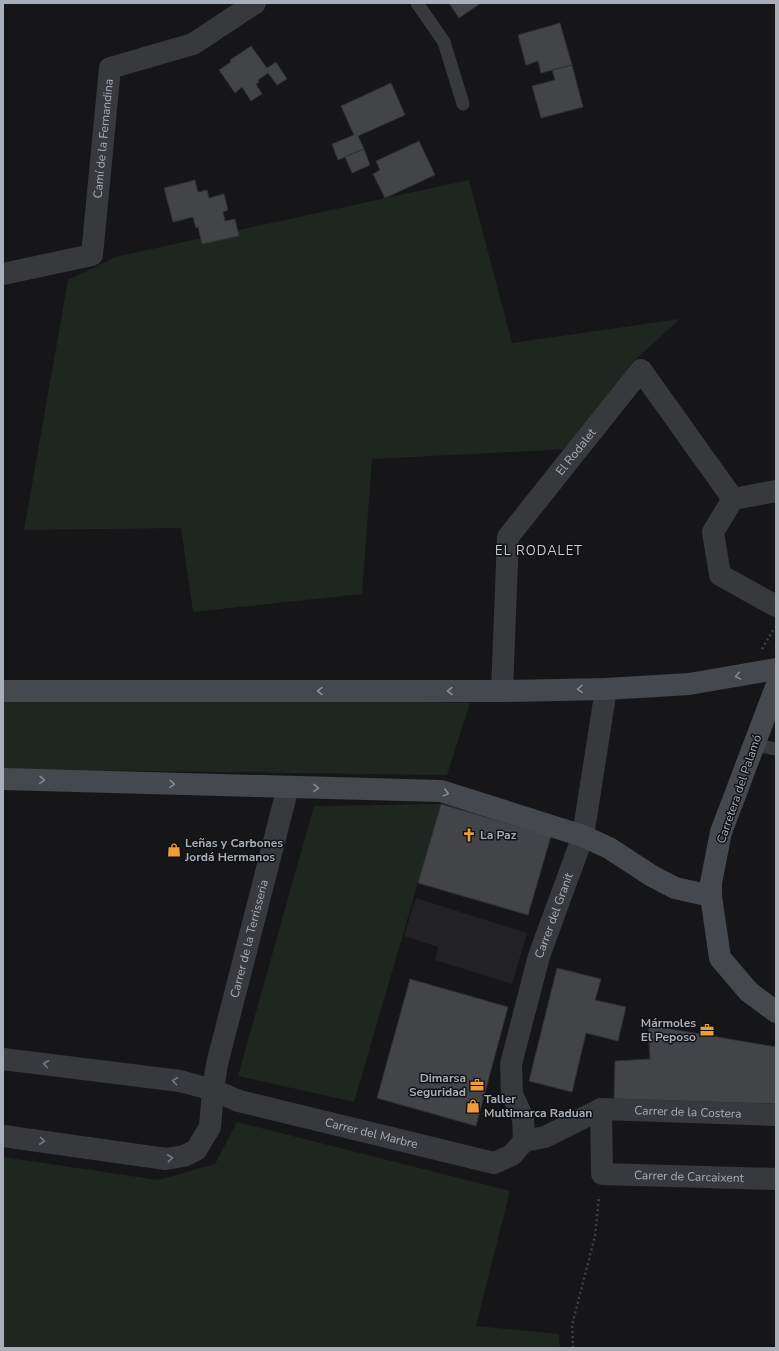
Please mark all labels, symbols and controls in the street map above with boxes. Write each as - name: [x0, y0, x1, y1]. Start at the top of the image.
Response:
- street label: Camí de la Fernandina: [89, 78, 117, 199]
- street label: El Rodalet: [552, 424, 600, 479]
- district label: EL RODALET: [495, 542, 583, 560]
- one-way arrow: [734, 671, 741, 680]
- one-way arrow: [577, 685, 583, 693]
- one-way arrow: [317, 687, 323, 695]
- one-way arrow: [447, 687, 453, 695]
- street label: Carretera del Palamó: [713, 732, 765, 845]
- one-way arrow: [39, 776, 45, 784]
- one-way arrow: [169, 780, 175, 788]
- one-way arrow: [313, 784, 319, 792]
- one-way arrow: [442, 788, 449, 797]
- church icon: La Paz: [461, 827, 477, 843]
- place label: La Paz: [480, 827, 517, 843]
- place label: Leñas y Carbones Jordá Hermanos: [184, 835, 283, 865]
- shop icon: Leñas y Carbones Jordá Hermanos: [166, 842, 182, 858]
- street label: Carrer del Granit: [531, 870, 577, 961]
- street label: Carrer de la Terrisseria: [226, 878, 272, 1000]
- place label: Mármoles El Peposo: [641, 1015, 696, 1045]
- office icon: Mármoles El Peposo: [699, 1022, 715, 1038]
- one-way arrow: [43, 1060, 49, 1069]
- place label: Dimarsa Seguridad: [409, 1070, 466, 1100]
- one-way arrow: [172, 1077, 178, 1086]
- office icon: Dimarsa Seguridad: [469, 1077, 485, 1093]
- place label: Taller Multimarca Raduan: [484, 1091, 592, 1121]
- shop icon: Taller Multimarca Raduan: [465, 1098, 481, 1114]
- street label: Carrer de la Costera: [634, 1102, 742, 1122]
- street label: Carrer del Marbre: [323, 1114, 419, 1152]
- one-way arrow: [39, 1136, 45, 1145]
- one-way arrow: [167, 1154, 173, 1163]
- street label: Carrer de Carcaixent: [634, 1167, 745, 1186]

